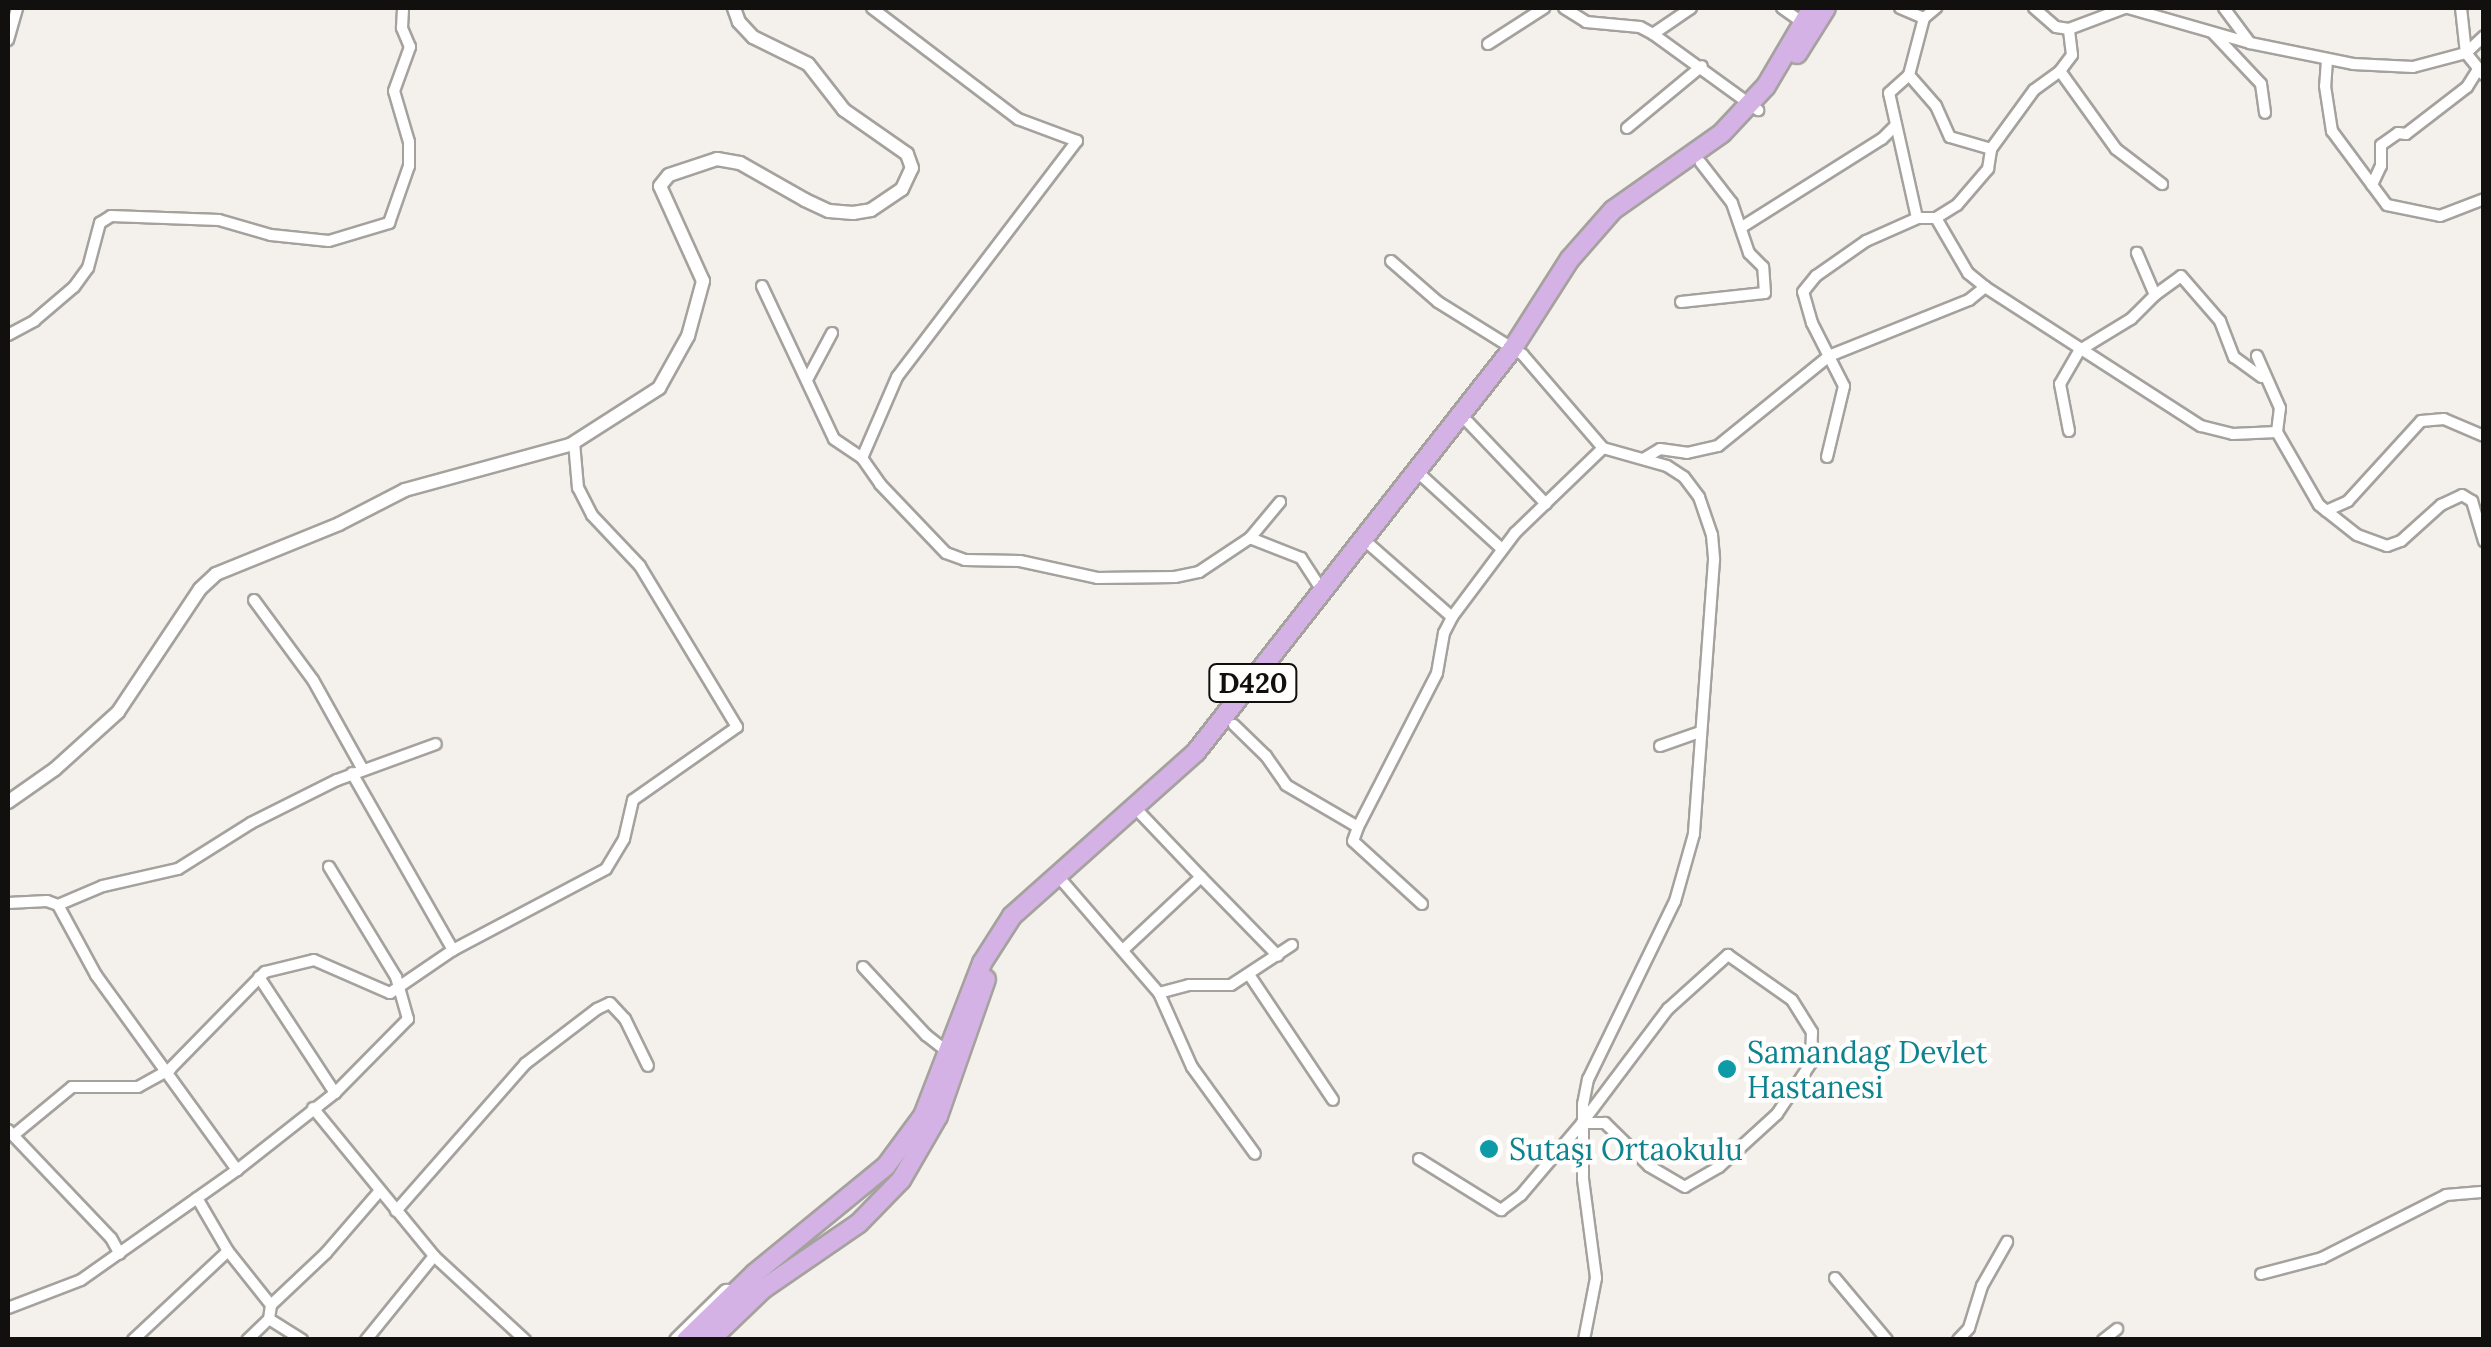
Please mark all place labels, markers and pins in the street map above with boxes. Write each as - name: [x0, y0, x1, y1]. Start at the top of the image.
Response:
- place label: Samandag Devlet Hastanesi: [1747, 1034, 1987, 1104]
- marker: Samandag Devlet Hastanesi: [1716, 1058, 1738, 1080]
- place label: Sutaşı Ortaokulu: [1509, 1131, 1743, 1167]
- marker: Sutaşı Ortaokulu: [1478, 1138, 1500, 1160]

